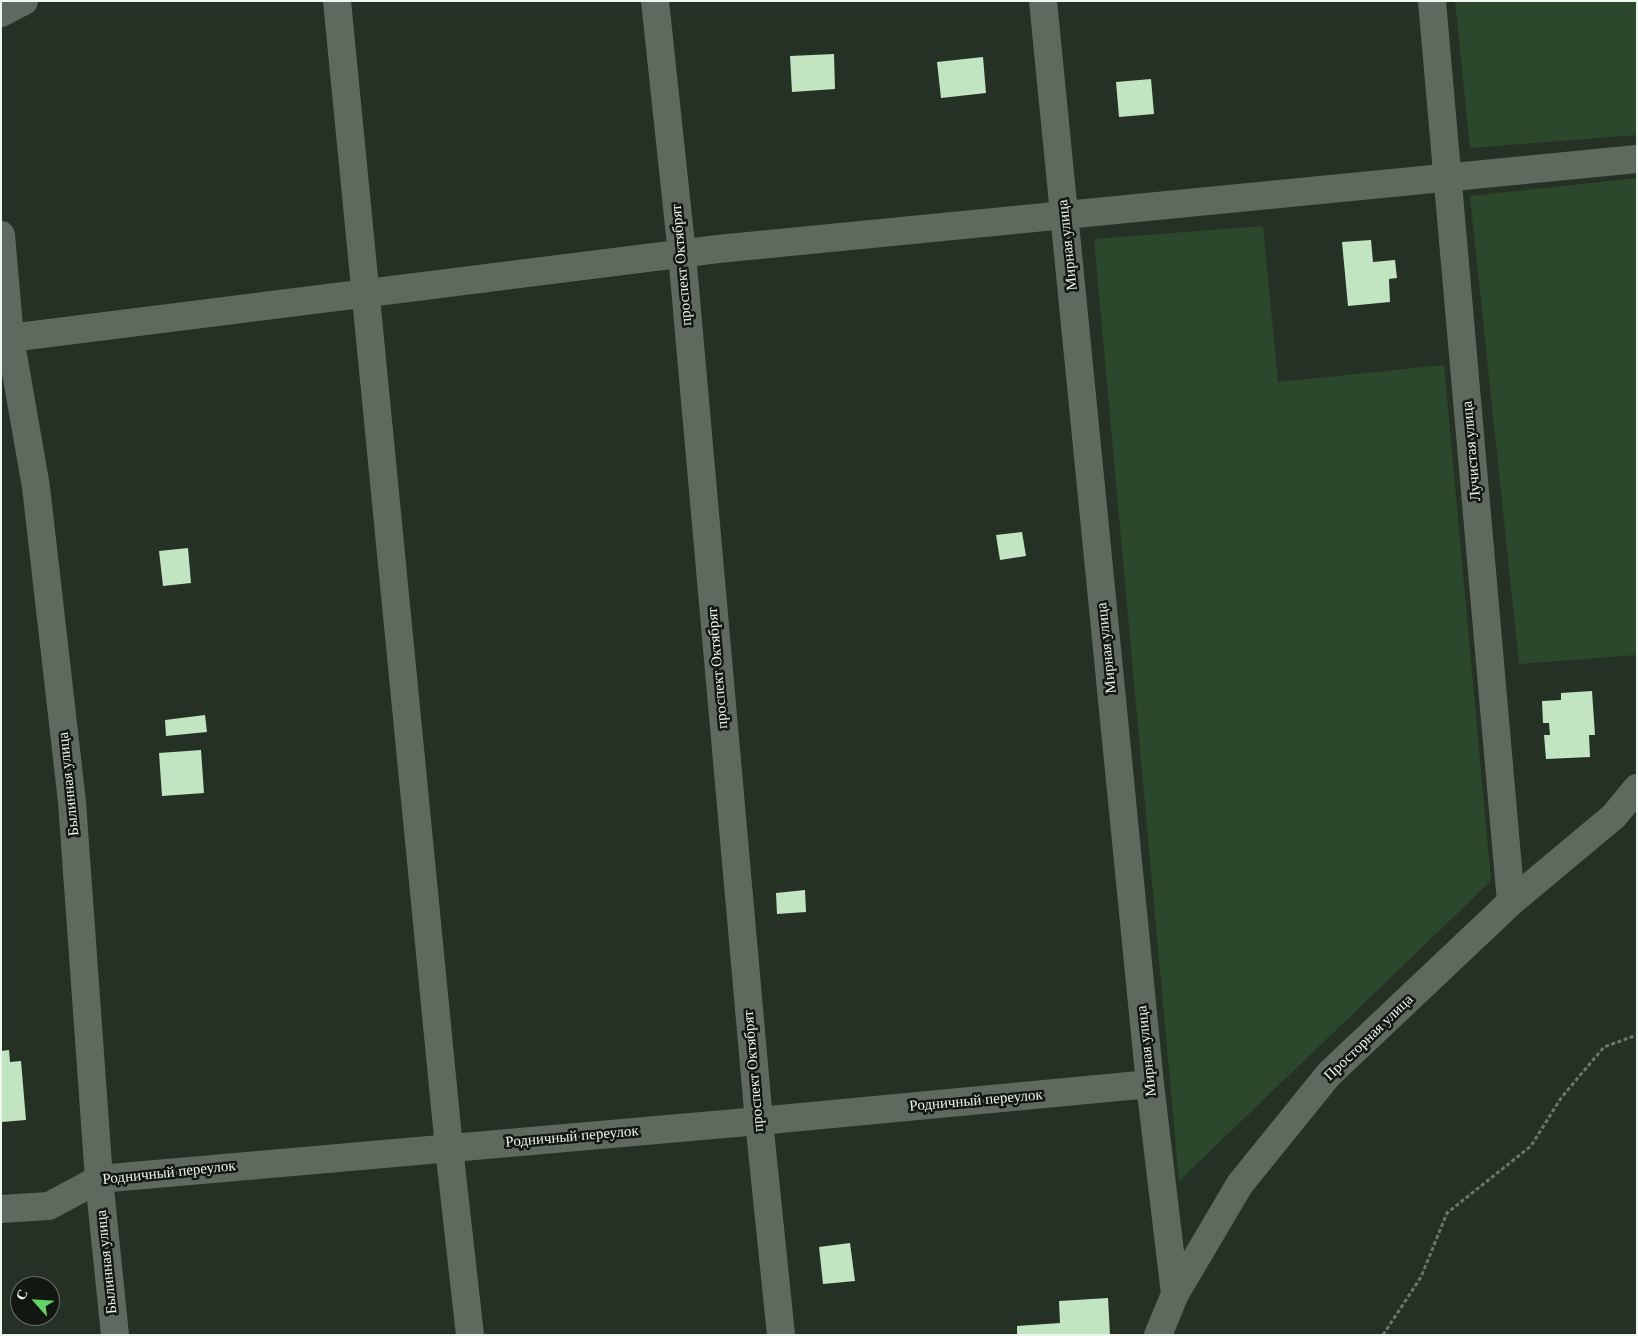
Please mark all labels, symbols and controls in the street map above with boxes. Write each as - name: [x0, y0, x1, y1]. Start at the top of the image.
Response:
- street label: Мирная улица: [1054, 199, 1082, 291]
- street label: проспект Октябрят: [668, 203, 696, 327]
- street label: Лучистая улица: [1459, 400, 1485, 502]
- street label: Мирная улица: [1093, 602, 1121, 694]
- street label: проспект Октябрят: [704, 606, 732, 730]
- street label: Былинная улица: [55, 731, 83, 837]
- street label: Просторная улица: [1321, 991, 1417, 1085]
- street label: Мирная улица: [1133, 1005, 1161, 1097]
- street label: проспект Октябрят: [740, 1009, 768, 1133]
- street label: Родничный переулок: [909, 1086, 1043, 1116]
- street label: Родничный переулок: [505, 1122, 639, 1152]
- street label: Родничный переулок: [102, 1157, 236, 1189]
- street label: Былинная улица: [93, 1209, 121, 1315]
- north arrow: [10, 1276, 60, 1326]
- text: С: [13, 1287, 31, 1302]

